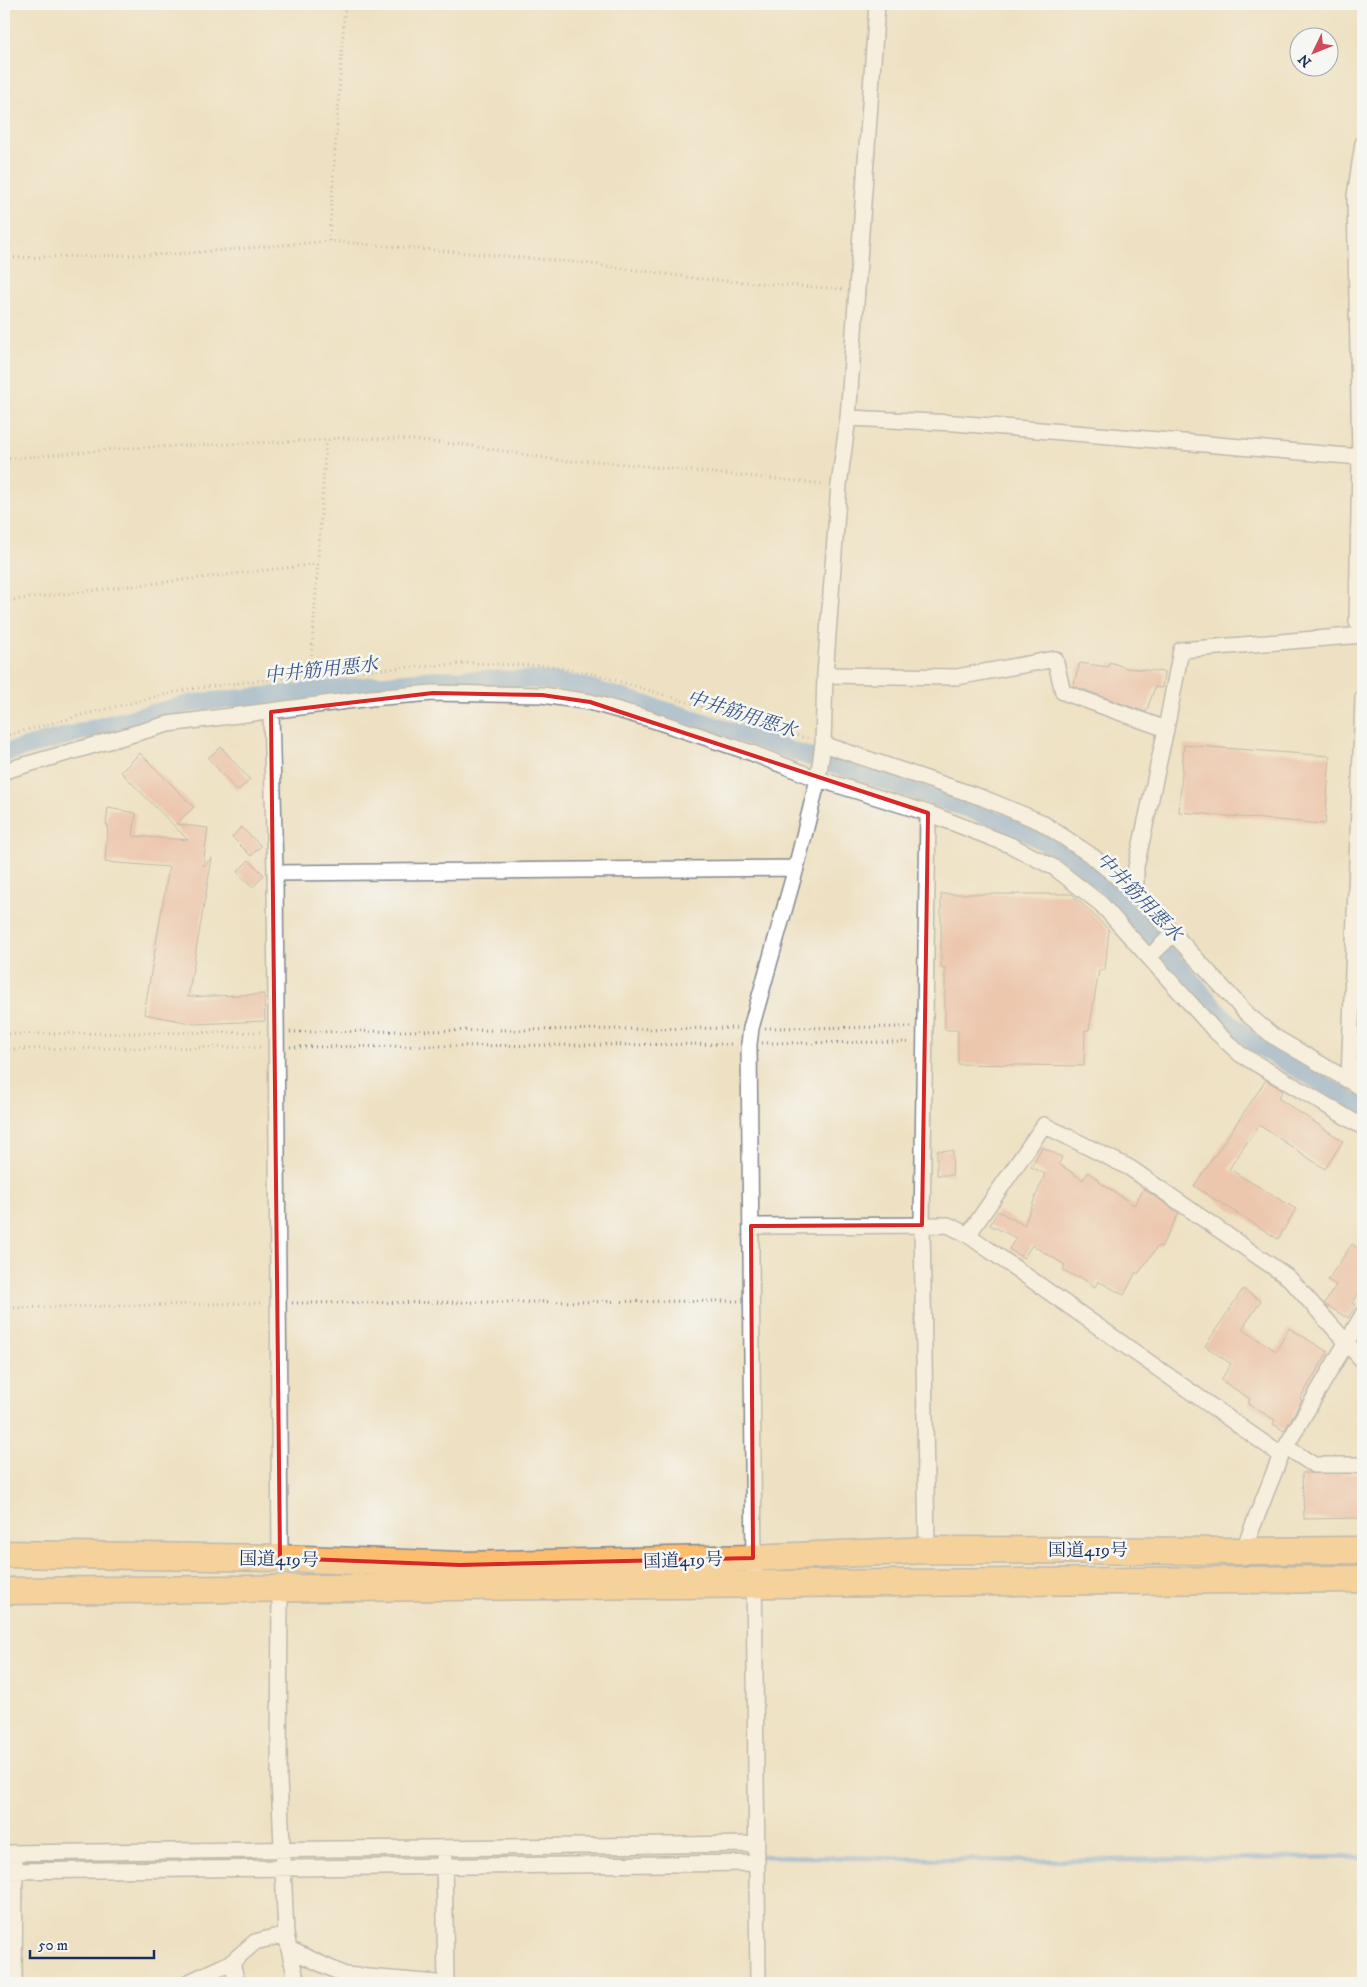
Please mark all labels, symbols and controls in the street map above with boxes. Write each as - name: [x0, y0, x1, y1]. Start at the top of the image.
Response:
- north arrow: [1290, 28, 1340, 78]
- text: N: [1294, 49, 1316, 71]
- water label: 中井筋用悪水: [263, 653, 381, 688]
- water label: 中井筋用悪水: [684, 686, 801, 744]
- water label: 中井筋用悪水: [1091, 848, 1188, 947]
- street label: 国道419号: [1048, 1540, 1128, 1562]
- street label: 国道419号: [239, 1548, 319, 1572]
- street label: 国道419号: [643, 1549, 723, 1573]
- scale bar: [30, 1927, 154, 1959]
- text: 50 m: [38, 1936, 68, 1955]

